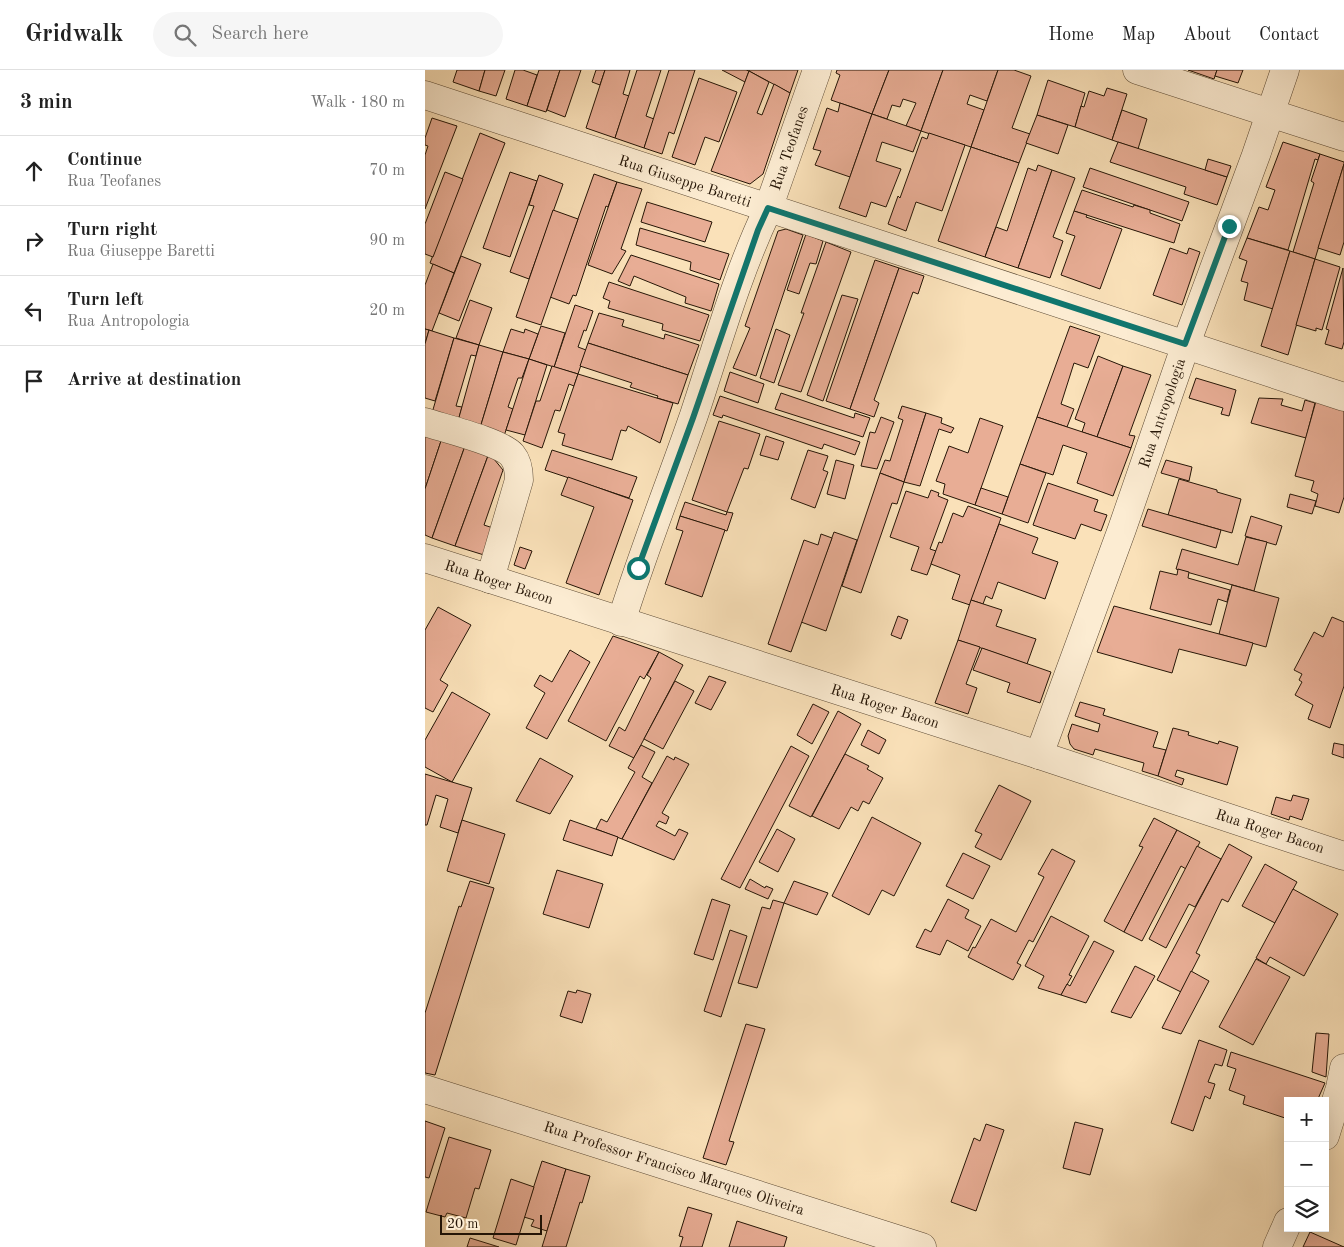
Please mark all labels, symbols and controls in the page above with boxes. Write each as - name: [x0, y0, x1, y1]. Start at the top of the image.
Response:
- search box: [153, 12, 503, 57]
- icon: search: [171, 21, 199, 49]
- text: Gridwalk: [25, 23, 123, 47]
- text: Search here: [211, 25, 309, 44]
- text: Home: [1048, 26, 1094, 44]
- text: Map: [1122, 26, 1155, 44]
- text: About: [1183, 26, 1231, 44]
- text: Contact: [1259, 26, 1319, 44]
- text: 3 min: [20, 92, 73, 113]
- text: Walk · 180 m: [310, 95, 405, 111]
- street label: Rua Teofanes: [769, 104, 812, 193]
- text: Continue: [67, 151, 142, 170]
- street label: Rua Giuseppe Baretti: [616, 154, 753, 211]
- icon: ahead: [20, 157, 48, 185]
- text: 70 m: [369, 163, 405, 179]
- text: Rua Teofanes: [67, 174, 161, 190]
- route end: [1218, 215, 1241, 238]
- text: Turn right: [67, 221, 157, 240]
- icon: right: [20, 227, 48, 255]
- text: 90 m: [369, 233, 405, 249]
- text: Rua Giuseppe Baretti: [67, 244, 215, 260]
- text: Turn left: [67, 291, 144, 310]
- icon: left: [20, 297, 48, 325]
- text: 20 m: [369, 303, 405, 319]
- text: Rua Antropologia: [67, 314, 190, 330]
- street label: Rua Antropologia: [1138, 356, 1189, 470]
- icon: arrive: [20, 367, 48, 395]
- text: Arrive at destination: [67, 371, 241, 390]
- route start: [627, 557, 650, 580]
- street label: Rua Roger Bacon: [442, 559, 555, 608]
- street label: Rua Roger Bacon: [828, 683, 941, 732]
- street label: Rua Roger Bacon: [1213, 808, 1326, 857]
- map controls: [1284, 1097, 1329, 1232]
- button: +: [1284, 1097, 1329, 1142]
- street label: Rua Professor Francisco Marques Oliveira: [541, 1120, 806, 1219]
- button: −: [1284, 1142, 1329, 1187]
- button: layers: [1284, 1187, 1329, 1232]
- scale bar: [440, 1212, 543, 1235]
- text: 20 m: [447, 1217, 478, 1231]

